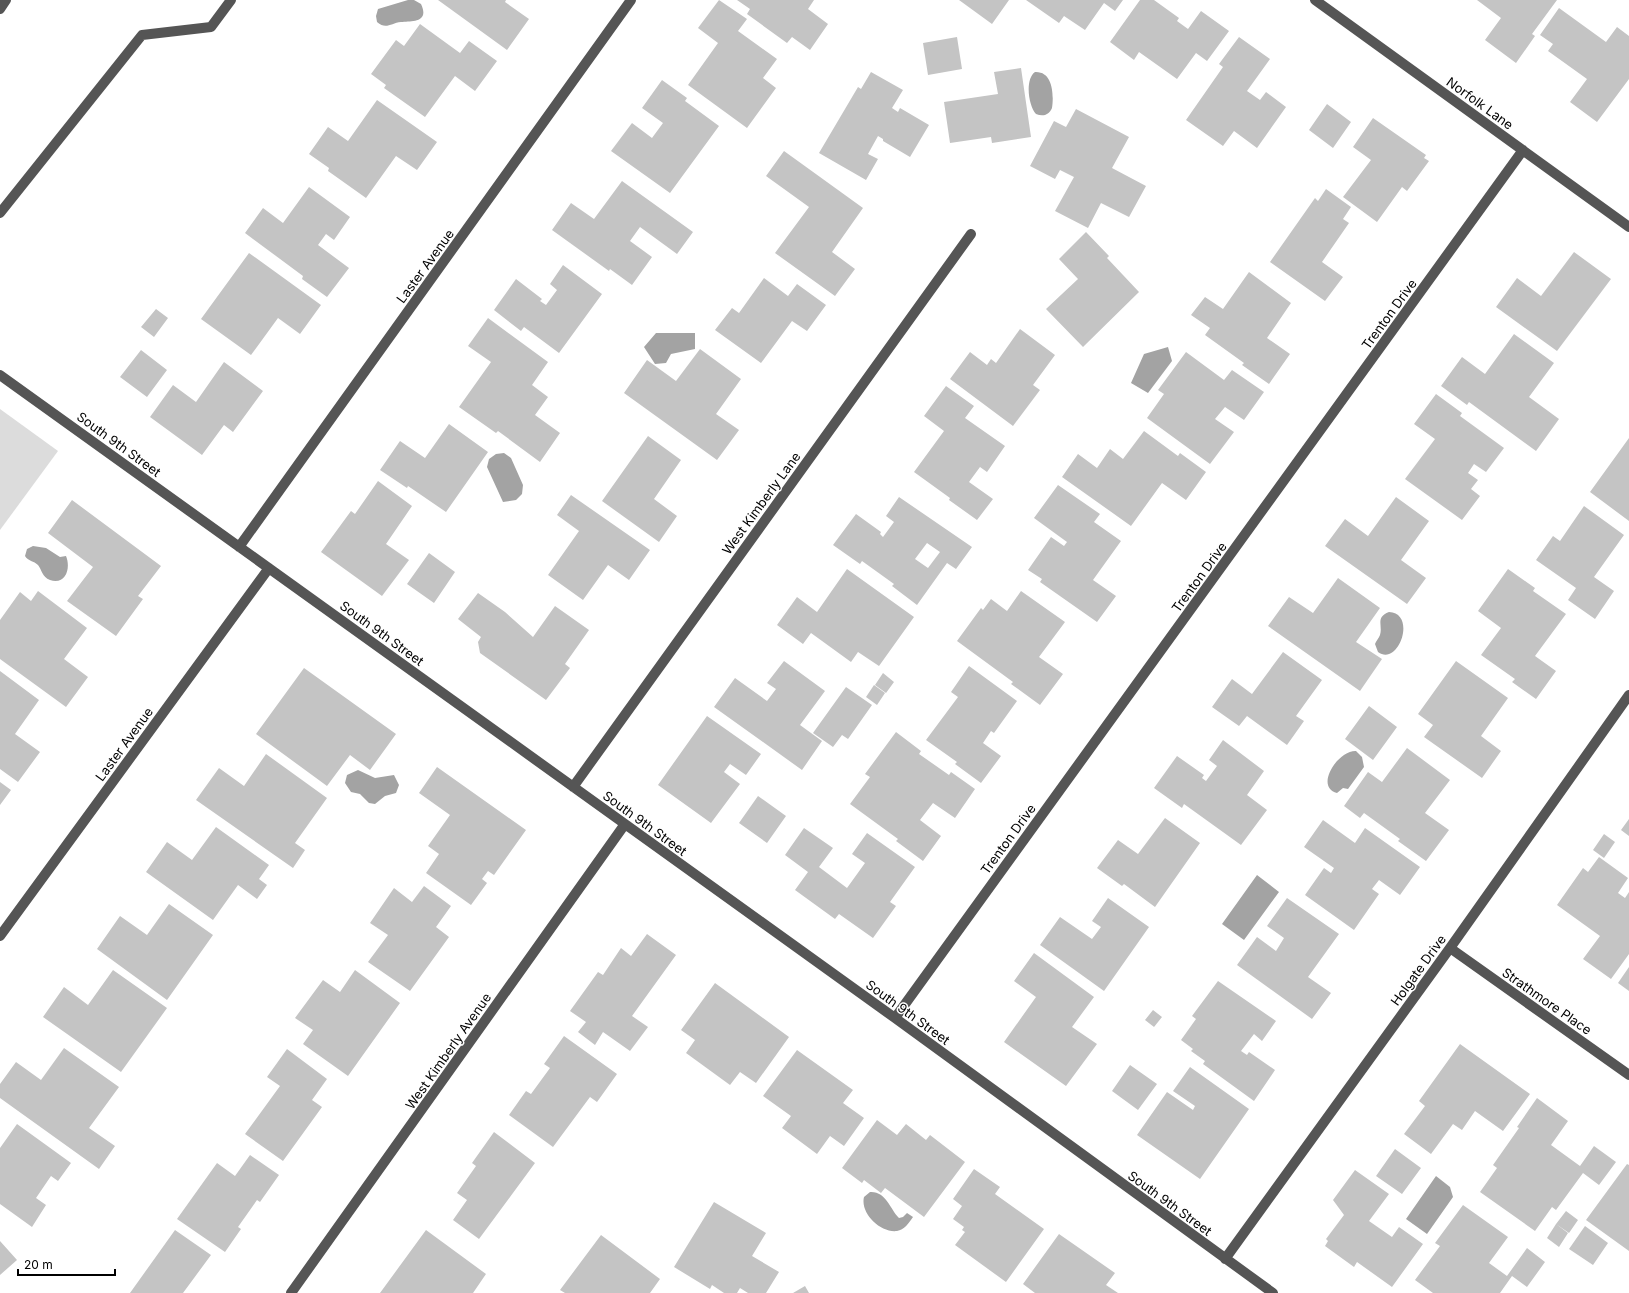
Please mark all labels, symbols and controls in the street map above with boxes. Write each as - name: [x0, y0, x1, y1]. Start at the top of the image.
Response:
- street label: Norfolk Lane: [1443, 73, 1517, 133]
- street label: Laster Avenue: [393, 226, 457, 306]
- street label: Trenton Drive: [1358, 276, 1420, 352]
- street label: South 9th Street: [74, 408, 164, 480]
- street label: West Kimberly Lane: [718, 449, 804, 557]
- street label: Trenton Drive: [1168, 539, 1230, 615]
- street label: South 9th Street: [337, 597, 427, 669]
- street label: Laster Avenue: [92, 704, 156, 784]
- street label: South 9th Street: [600, 787, 690, 859]
- street label: Trenton Drive: [977, 801, 1039, 877]
- street label: Holgate Drive: [1387, 932, 1449, 1008]
- street label: Strathmore Place: [1499, 964, 1595, 1038]
- street label: South 9th Street: [863, 976, 953, 1048]
- street label: West Kimberly Avenue: [402, 990, 494, 1112]
- street label: South 9th Street: [1125, 1167, 1215, 1239]
- scale bar: [18, 1251, 115, 1277]
- text: 20 m: [24, 1257, 53, 1272]

